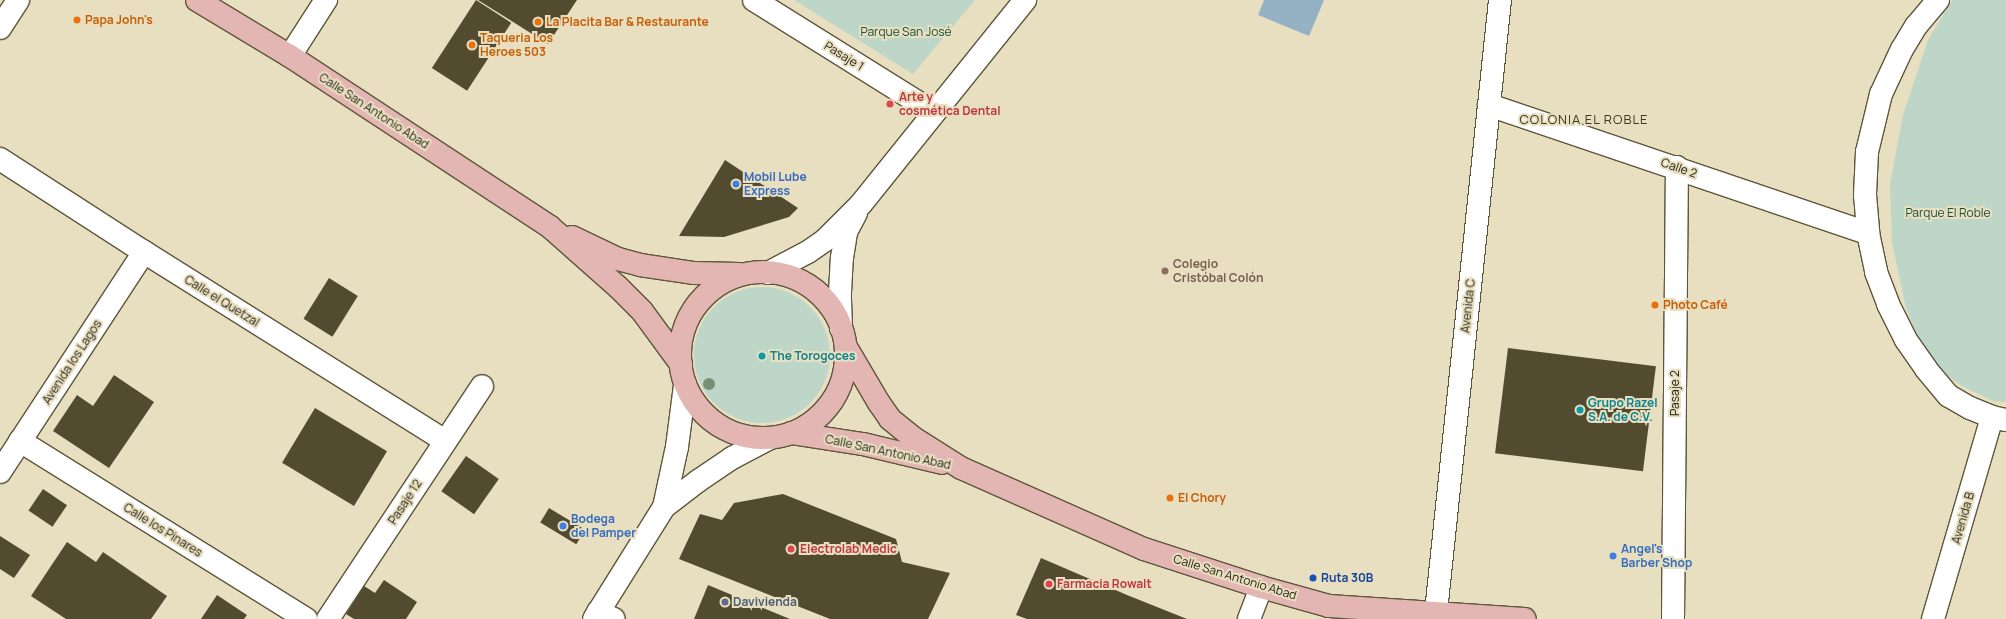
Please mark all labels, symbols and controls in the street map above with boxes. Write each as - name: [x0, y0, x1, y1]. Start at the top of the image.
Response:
- place label: Papa John's: [85, 13, 153, 27]
- marker: Papa John's: [72, 15, 82, 25]
- place label: La Placita Bar & Restaurante: [546, 15, 709, 29]
- marker: La Placita Bar & Restaurante: [533, 17, 543, 27]
- park label: Parque San José: [860, 25, 952, 39]
- place label: Taqueria Los Heroes 503: [480, 31, 553, 59]
- street label: Pasaje 1: [822, 38, 866, 74]
- marker: Taqueria Los Heroes 503: [467, 40, 477, 50]
- street label: Calle San Antonio Abad: [316, 70, 432, 152]
- place label: Arte y cosmética Dental: [899, 90, 1001, 118]
- marker: Arte y cosmética Dental: [884, 98, 896, 110]
- district label: COLONIA EL ROBLE: [1519, 111, 1649, 127]
- street label: Calle 2: [1659, 155, 1699, 181]
- place label: Mobil Lube Express: [744, 170, 807, 198]
- marker: Mobil Lube Express: [731, 179, 741, 189]
- park label: Parque El Roble: [1905, 206, 1991, 220]
- place label: Colegio Cristóbal Colón: [1173, 257, 1263, 285]
- marker: Colegio Cristóbal Colón: [1160, 266, 1170, 276]
- street label: Calle el Quetzal: [182, 272, 262, 330]
- street label: Avenida C: [1458, 278, 1478, 334]
- place label: Photo Café: [1663, 298, 1728, 312]
- marker: Photo Café: [1650, 300, 1660, 310]
- street label: Avenida los Lagos: [39, 317, 105, 407]
- place label: The Torogoces: [770, 349, 855, 363]
- marker: The Torogoces: [757, 351, 767, 361]
- street label: Pasaje 2: [1668, 370, 1682, 416]
- place label: Grupo Razel S.A. de C.V.: [1588, 396, 1658, 424]
- marker: Grupo Razel S.A. de C.V.: [1575, 405, 1585, 415]
- street label: Calle San Antonio Abad: [824, 432, 952, 472]
- street label: Pasaje 12: [385, 477, 425, 527]
- street label: Avenida B: [1949, 490, 1977, 546]
- place label: El Chory: [1178, 491, 1226, 505]
- marker: El Chory: [1165, 493, 1175, 503]
- street label: Calle los Pinares: [121, 500, 205, 560]
- place label: Bodega del Pamper: [571, 512, 636, 540]
- marker: Bodega del Pamper: [558, 521, 568, 531]
- place label: Electrolab Medic: [800, 542, 897, 556]
- place label: Angel's Barber Shop: [1621, 542, 1692, 570]
- marker: Electrolab Medic: [785, 543, 797, 555]
- street label: Calle San Antonio Abad: [1172, 551, 1298, 603]
- marker: Angel's Barber Shop: [1608, 551, 1618, 561]
- place label: Ruta 30B: [1321, 571, 1373, 585]
- marker: Ruta 30B: [1308, 573, 1318, 583]
- place label: Farmacia Rowalt: [1057, 577, 1152, 591]
- marker: Farmacia Rowalt: [1044, 579, 1054, 589]
- place label: Davivienda: [733, 595, 797, 609]
- marker: Davivienda: [720, 597, 730, 607]

